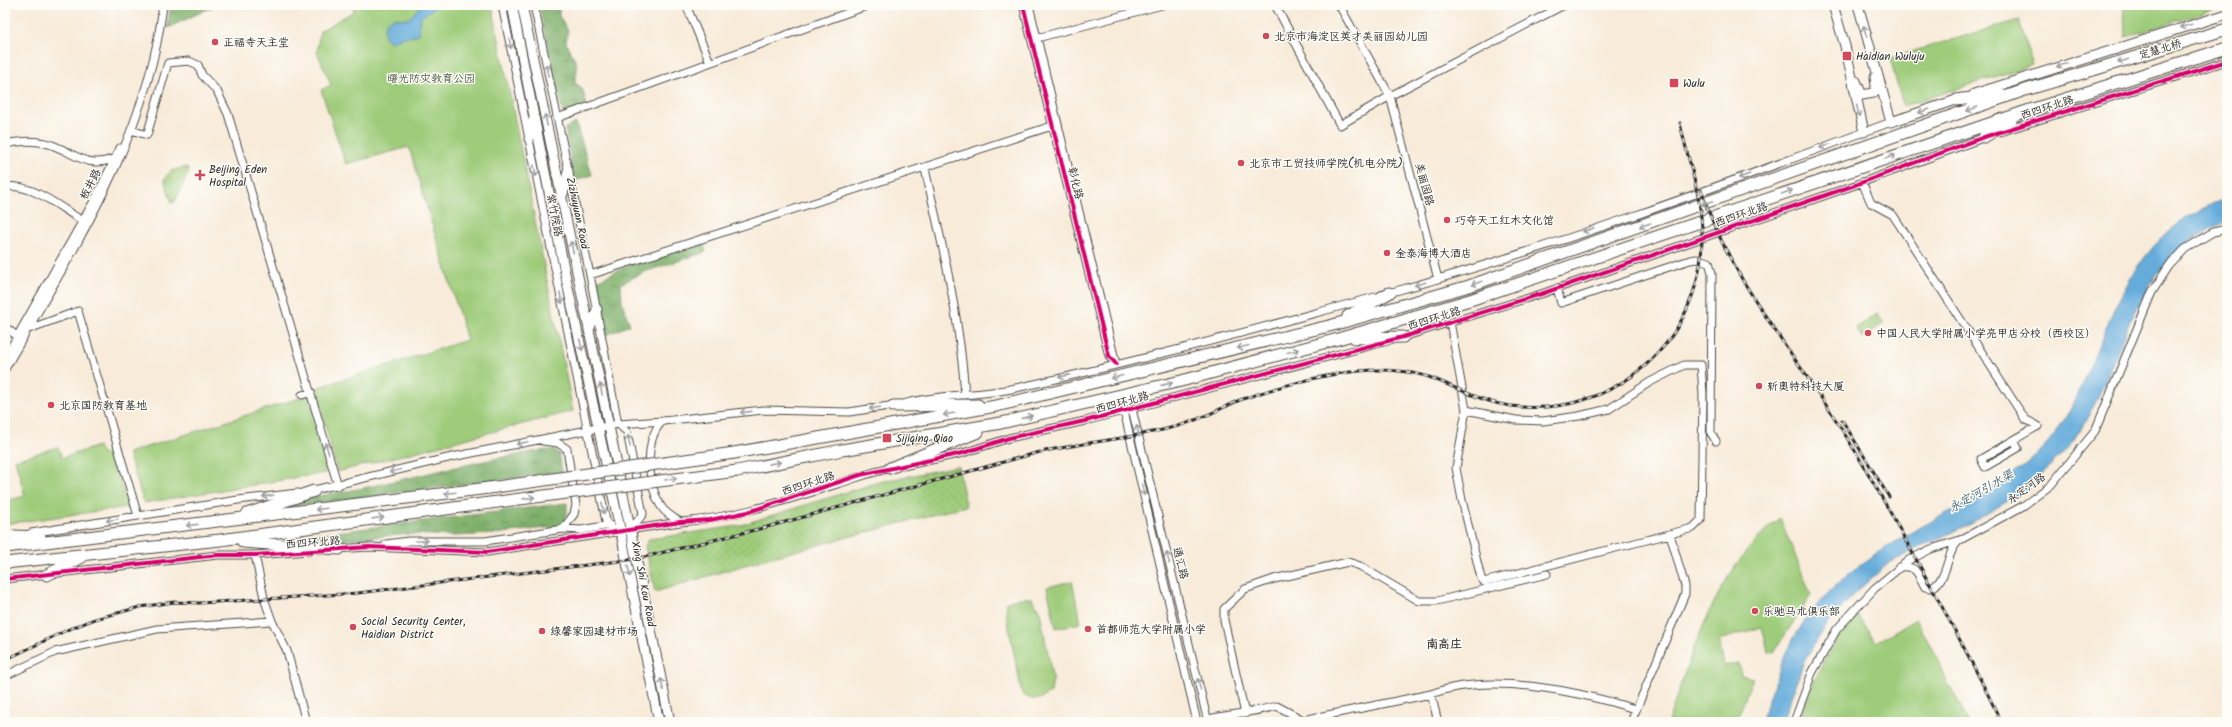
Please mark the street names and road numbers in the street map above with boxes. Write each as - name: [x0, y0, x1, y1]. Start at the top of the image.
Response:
- street label: 定慧北桥: [2137, 35, 2184, 65]
- street label: 西四环北路: [2018, 91, 2076, 125]
- street label: 美丽园路: [1410, 161, 1438, 208]
- street label: 彰化路: [1062, 165, 1088, 201]
- street label: 板井路: [75, 166, 106, 203]
- street label: Zizhuyuan Road: [561, 175, 594, 251]
- street label: 紫竹院路: [541, 192, 567, 239]
- street label: 西四环北路: [1712, 197, 1770, 232]
- street label: 西四环北路: [1405, 302, 1463, 336]
- street label: 西四环北路: [1093, 387, 1151, 419]
- street label: 西四环北路: [779, 467, 837, 501]
- street label: 永定河路: [2003, 469, 2050, 509]
- street label: 西四环北路: [285, 532, 341, 554]
- street label: Xing Shi Kou Road: [626, 540, 660, 629]
- street label: 通汇路: [1167, 545, 1193, 581]

